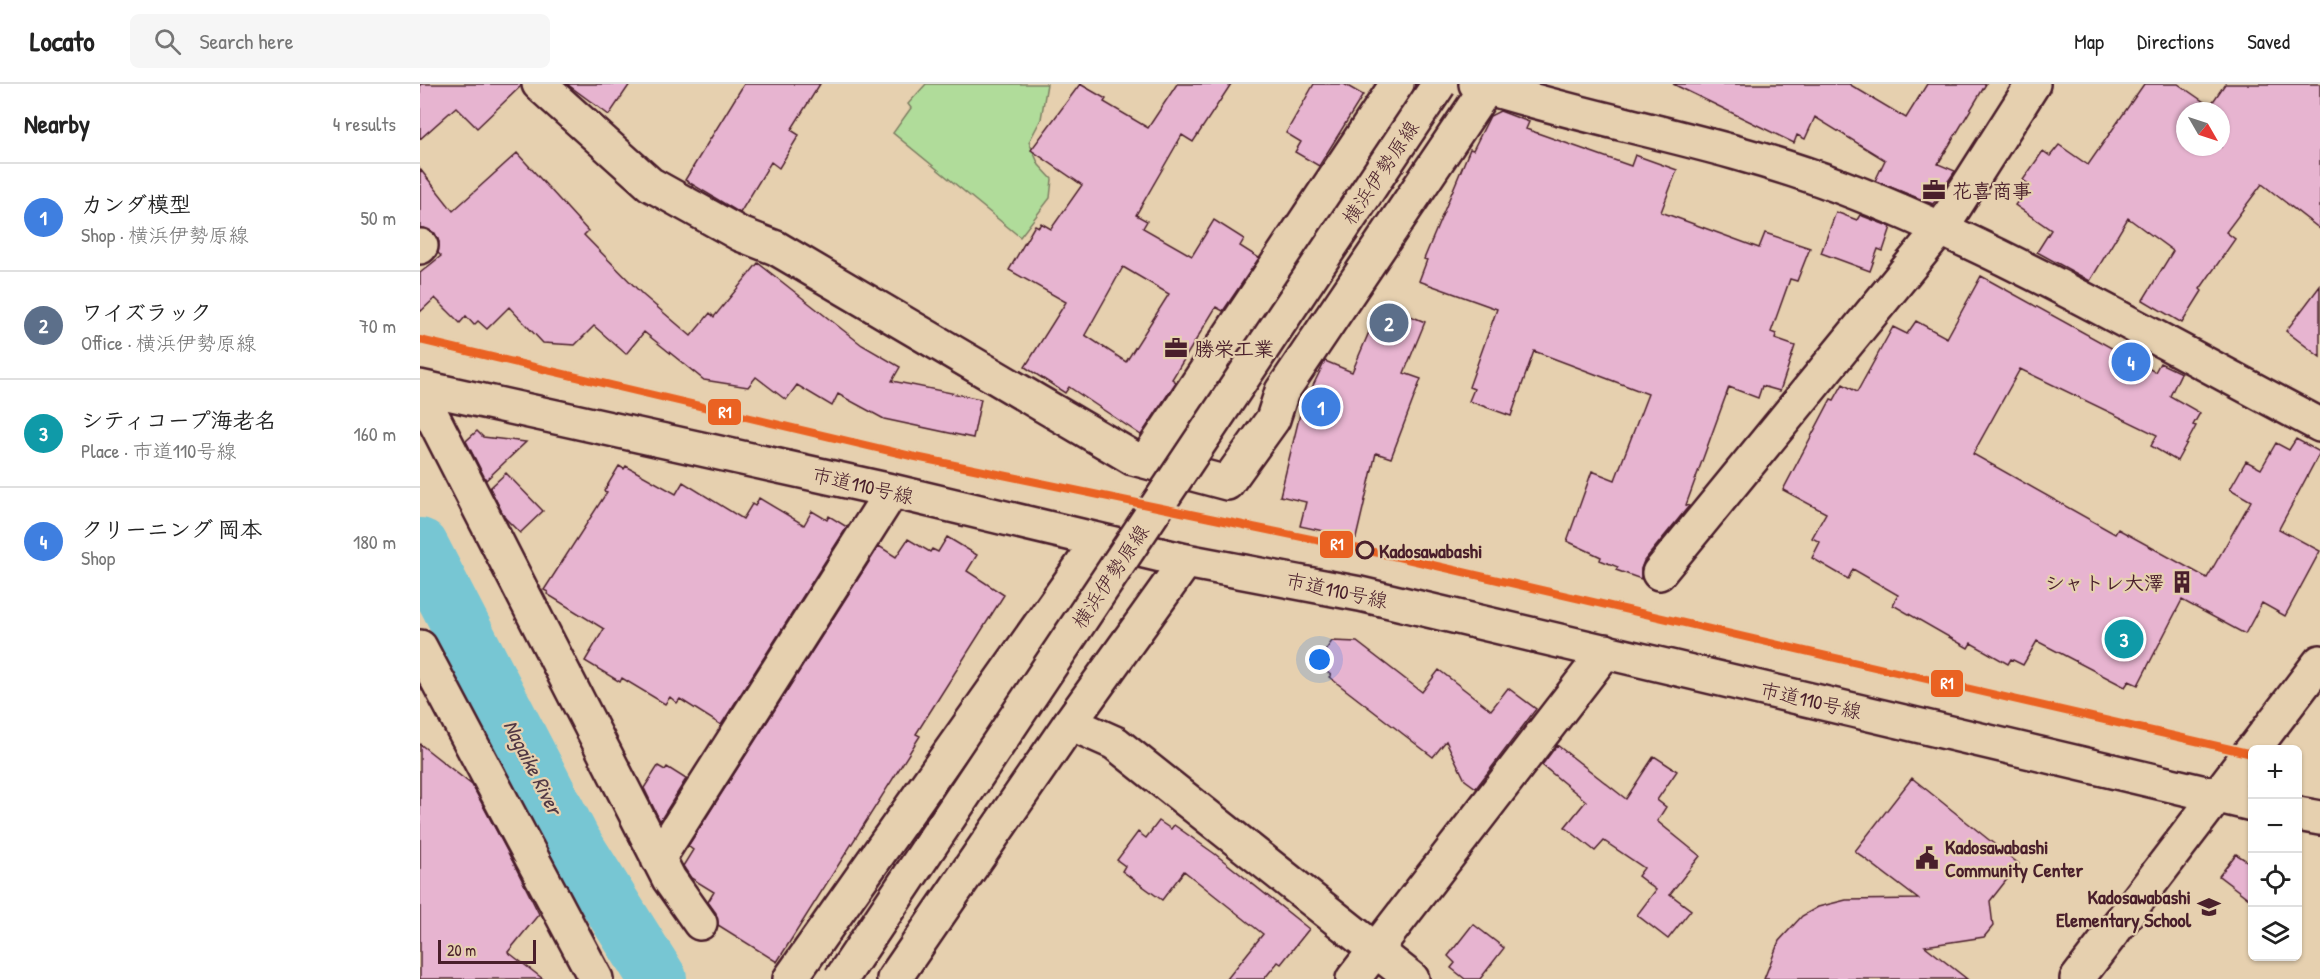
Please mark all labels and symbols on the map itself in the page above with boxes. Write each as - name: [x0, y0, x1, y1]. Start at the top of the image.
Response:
- north arrow: [2176, 102, 2230, 156]
- street label: 横浜伊勢原線: [1335, 115, 1425, 229]
- office icon: 花喜商事: [1921, 177, 1947, 203]
- place label: 花喜商事: [1952, 177, 2032, 204]
- pin: 2: [1370, 300, 1408, 346]
- office icon: 勝栄工業: [1163, 335, 1189, 361]
- place label: 勝栄工業: [1194, 335, 1274, 362]
- pin: 4: [2112, 340, 2150, 384]
- pin: 1: [1302, 384, 1340, 430]
- line badge: R1: [707, 398, 742, 426]
- text: R1: [718, 401, 732, 423]
- street label: 市道110号線: [810, 460, 916, 510]
- street label: 横浜伊勢原線: [1065, 519, 1155, 633]
- line badge: R1: [1319, 530, 1354, 559]
- text: R1: [1330, 533, 1344, 555]
- place label: Kadosawabashi: [1379, 537, 1482, 564]
- marker: Kadosawabashi: [1356, 541, 1374, 559]
- street label: 市道110号線: [1284, 566, 1390, 614]
- place label: シャトレ大澤: [2045, 569, 2164, 596]
- building icon: シャトレ大澤: [2169, 569, 2195, 595]
- pin: 3: [2104, 616, 2144, 662]
- your location: [1305, 645, 1334, 674]
- line badge: R1: [1930, 669, 1964, 698]
- text: R1: [1940, 672, 1954, 694]
- street label: 市道110号線: [1758, 675, 1864, 725]
- water label: Nagaike River: [497, 715, 571, 822]
- place label: Kadosawabashi Community Center: [1945, 833, 2083, 884]
- public building icon: Kadosawabashi Community Center: [1914, 845, 1940, 871]
- place label: Kadosawabashi Elementary School: [2056, 883, 2192, 934]
- school or university icon: Kadosawabashi Elementary School: [2196, 894, 2222, 920]
- scale bar: [438, 937, 536, 964]

